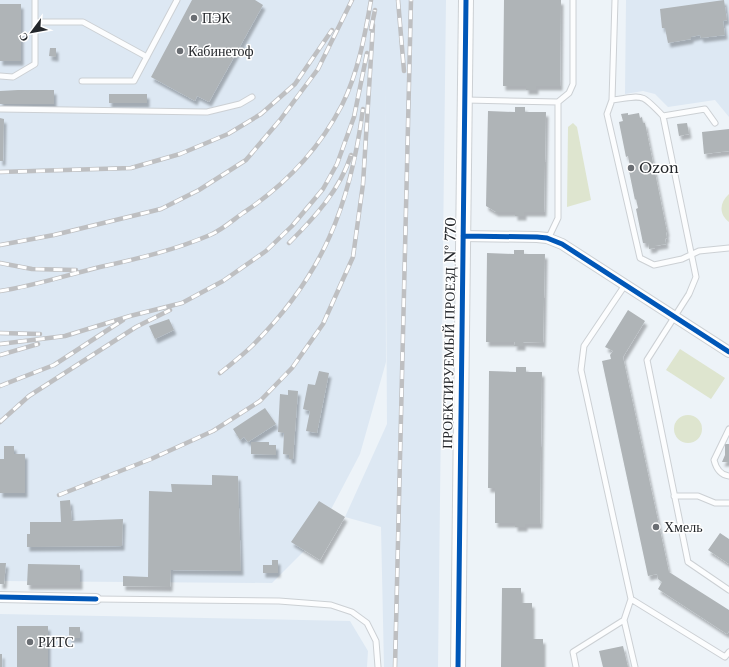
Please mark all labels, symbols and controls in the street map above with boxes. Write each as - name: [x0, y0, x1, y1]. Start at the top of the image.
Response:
- place label: ПЭК: [202, 9, 231, 27]
- north arrow: [12, 12, 52, 52]
- marker: ПЭК: [189, 13, 199, 23]
- text: С: [15, 30, 32, 44]
- place label: Кабинетоф: [188, 42, 254, 60]
- marker: Кабинетоф: [175, 46, 185, 56]
- place label: Ozon: [639, 159, 679, 177]
- marker: Ozon: [626, 163, 636, 173]
- street label: ПРОЕКТИРУЕМЫЙ ПРОЕЗД № 770: [438, 217, 460, 449]
- place label: Хмель: [664, 518, 703, 536]
- marker: Хмель: [651, 522, 661, 532]
- place label: РИТС: [38, 633, 74, 651]
- marker: РИТС: [25, 637, 35, 647]

